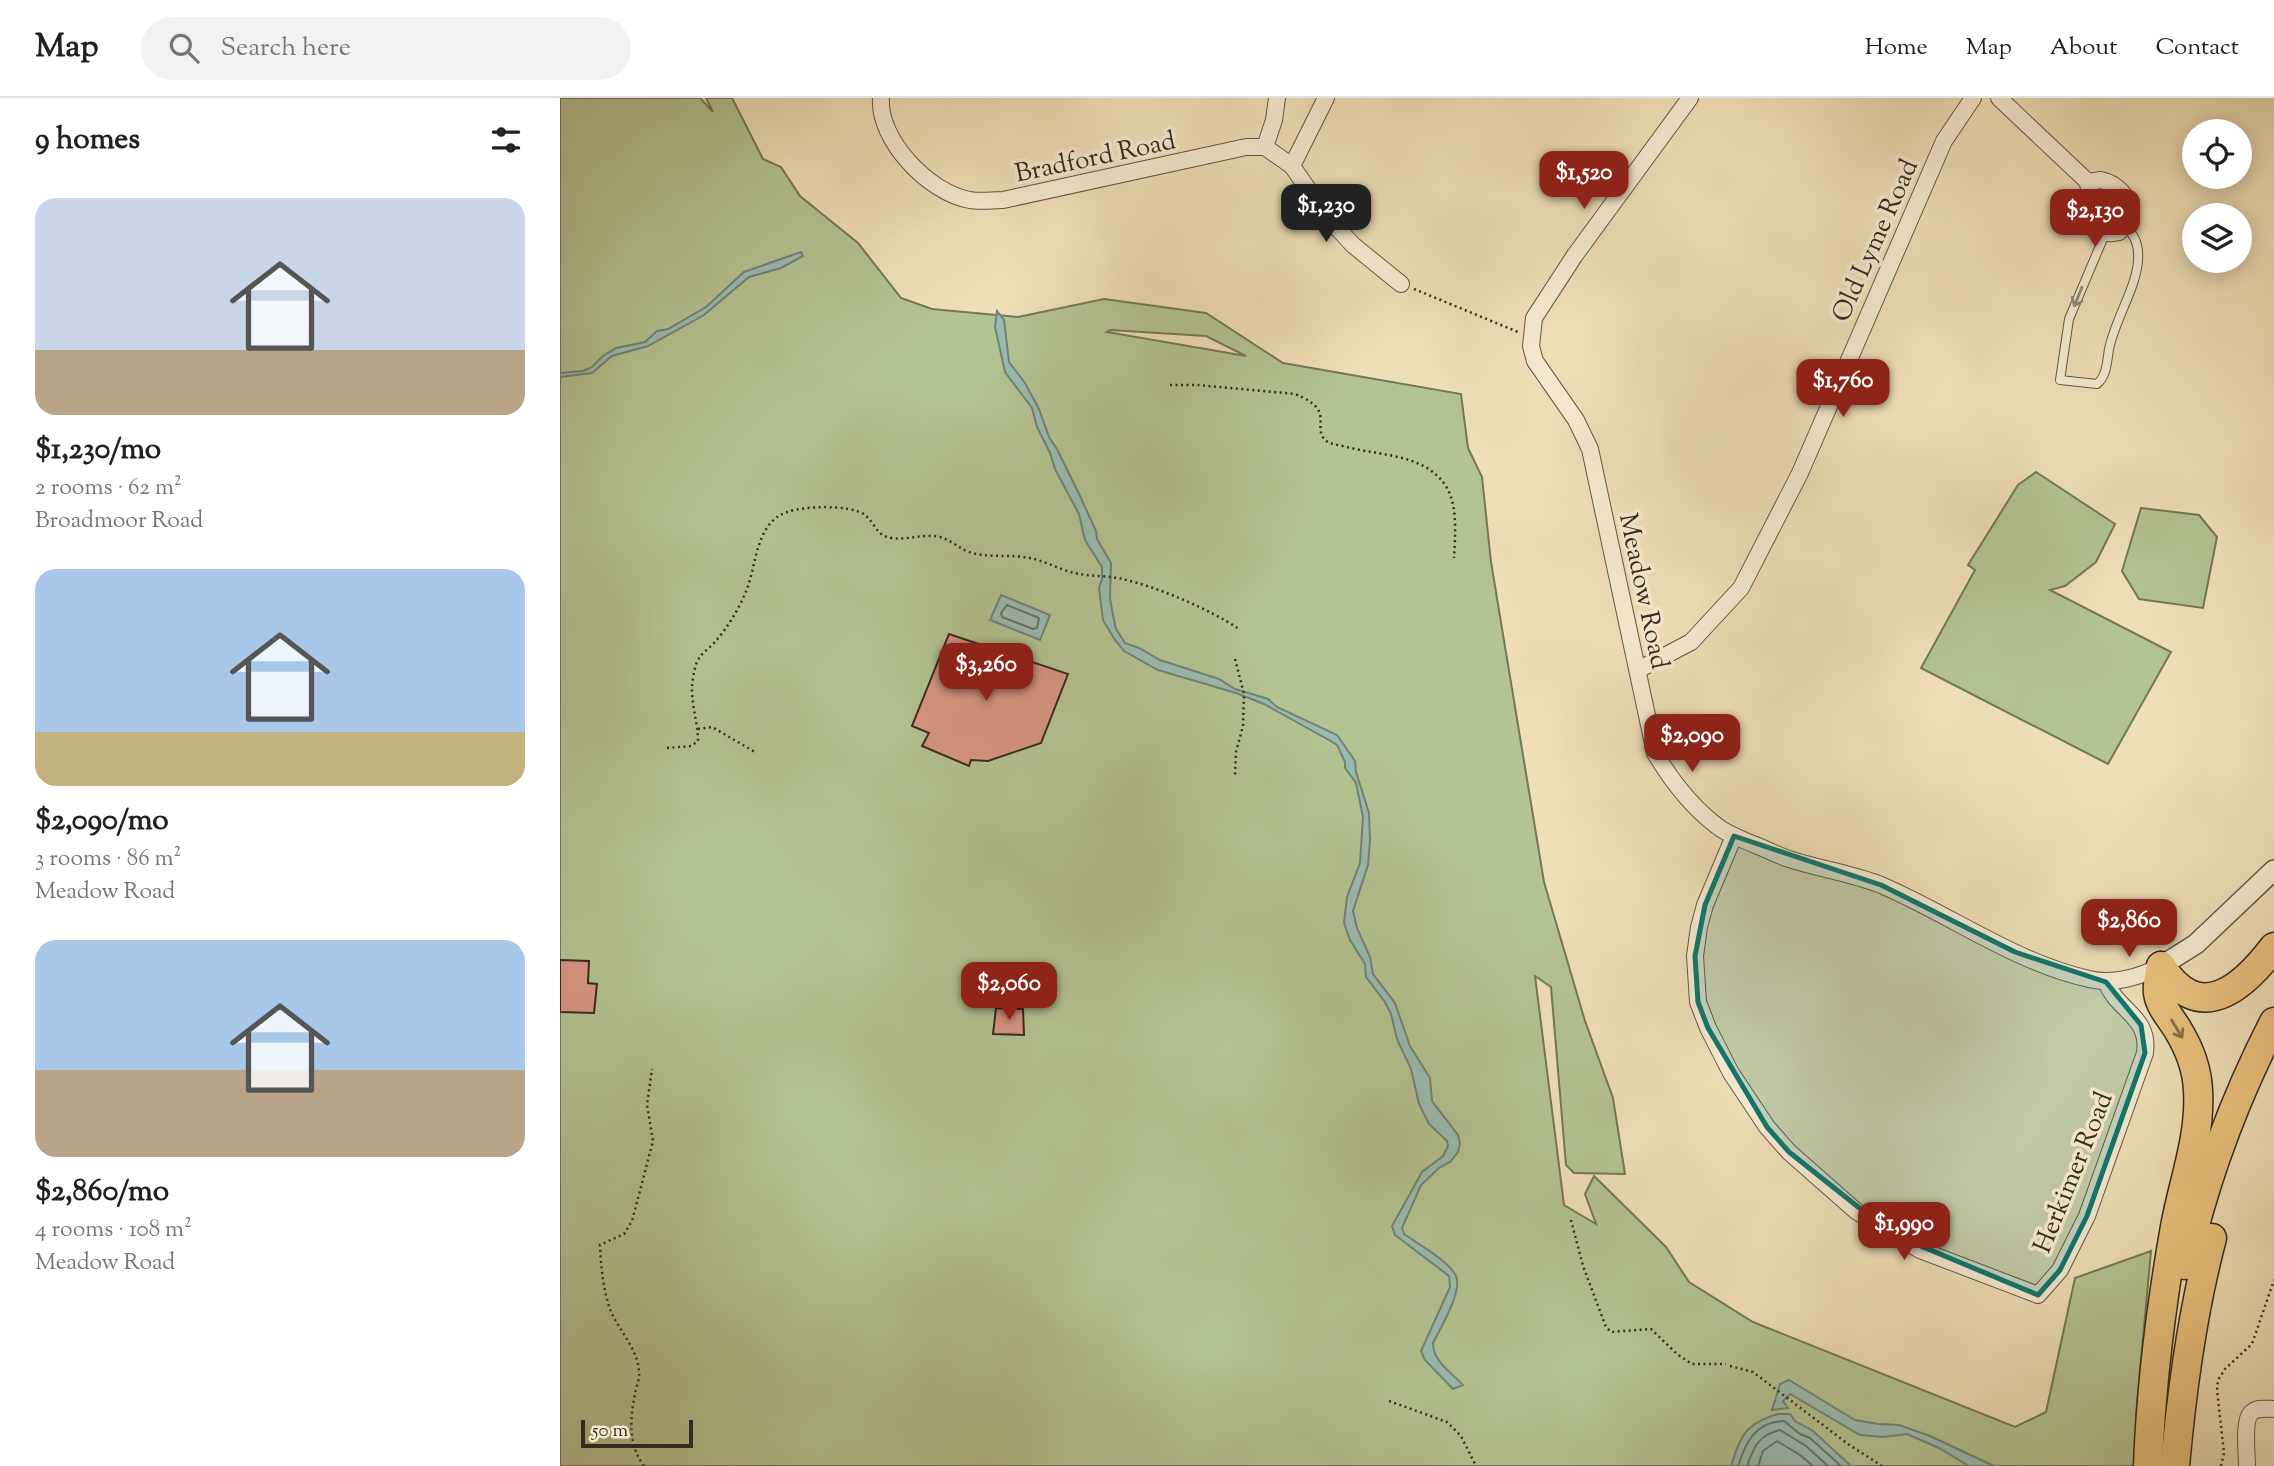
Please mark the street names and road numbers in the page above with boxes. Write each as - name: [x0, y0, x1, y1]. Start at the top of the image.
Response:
- street label: Bradford Road: [1012, 123, 1180, 194]
- street label: Old Lyme Road: [1824, 153, 1929, 328]
- street label: Meadow Road: [1608, 510, 1677, 673]
- street label: Herkimer Road: [2025, 1086, 2124, 1259]

